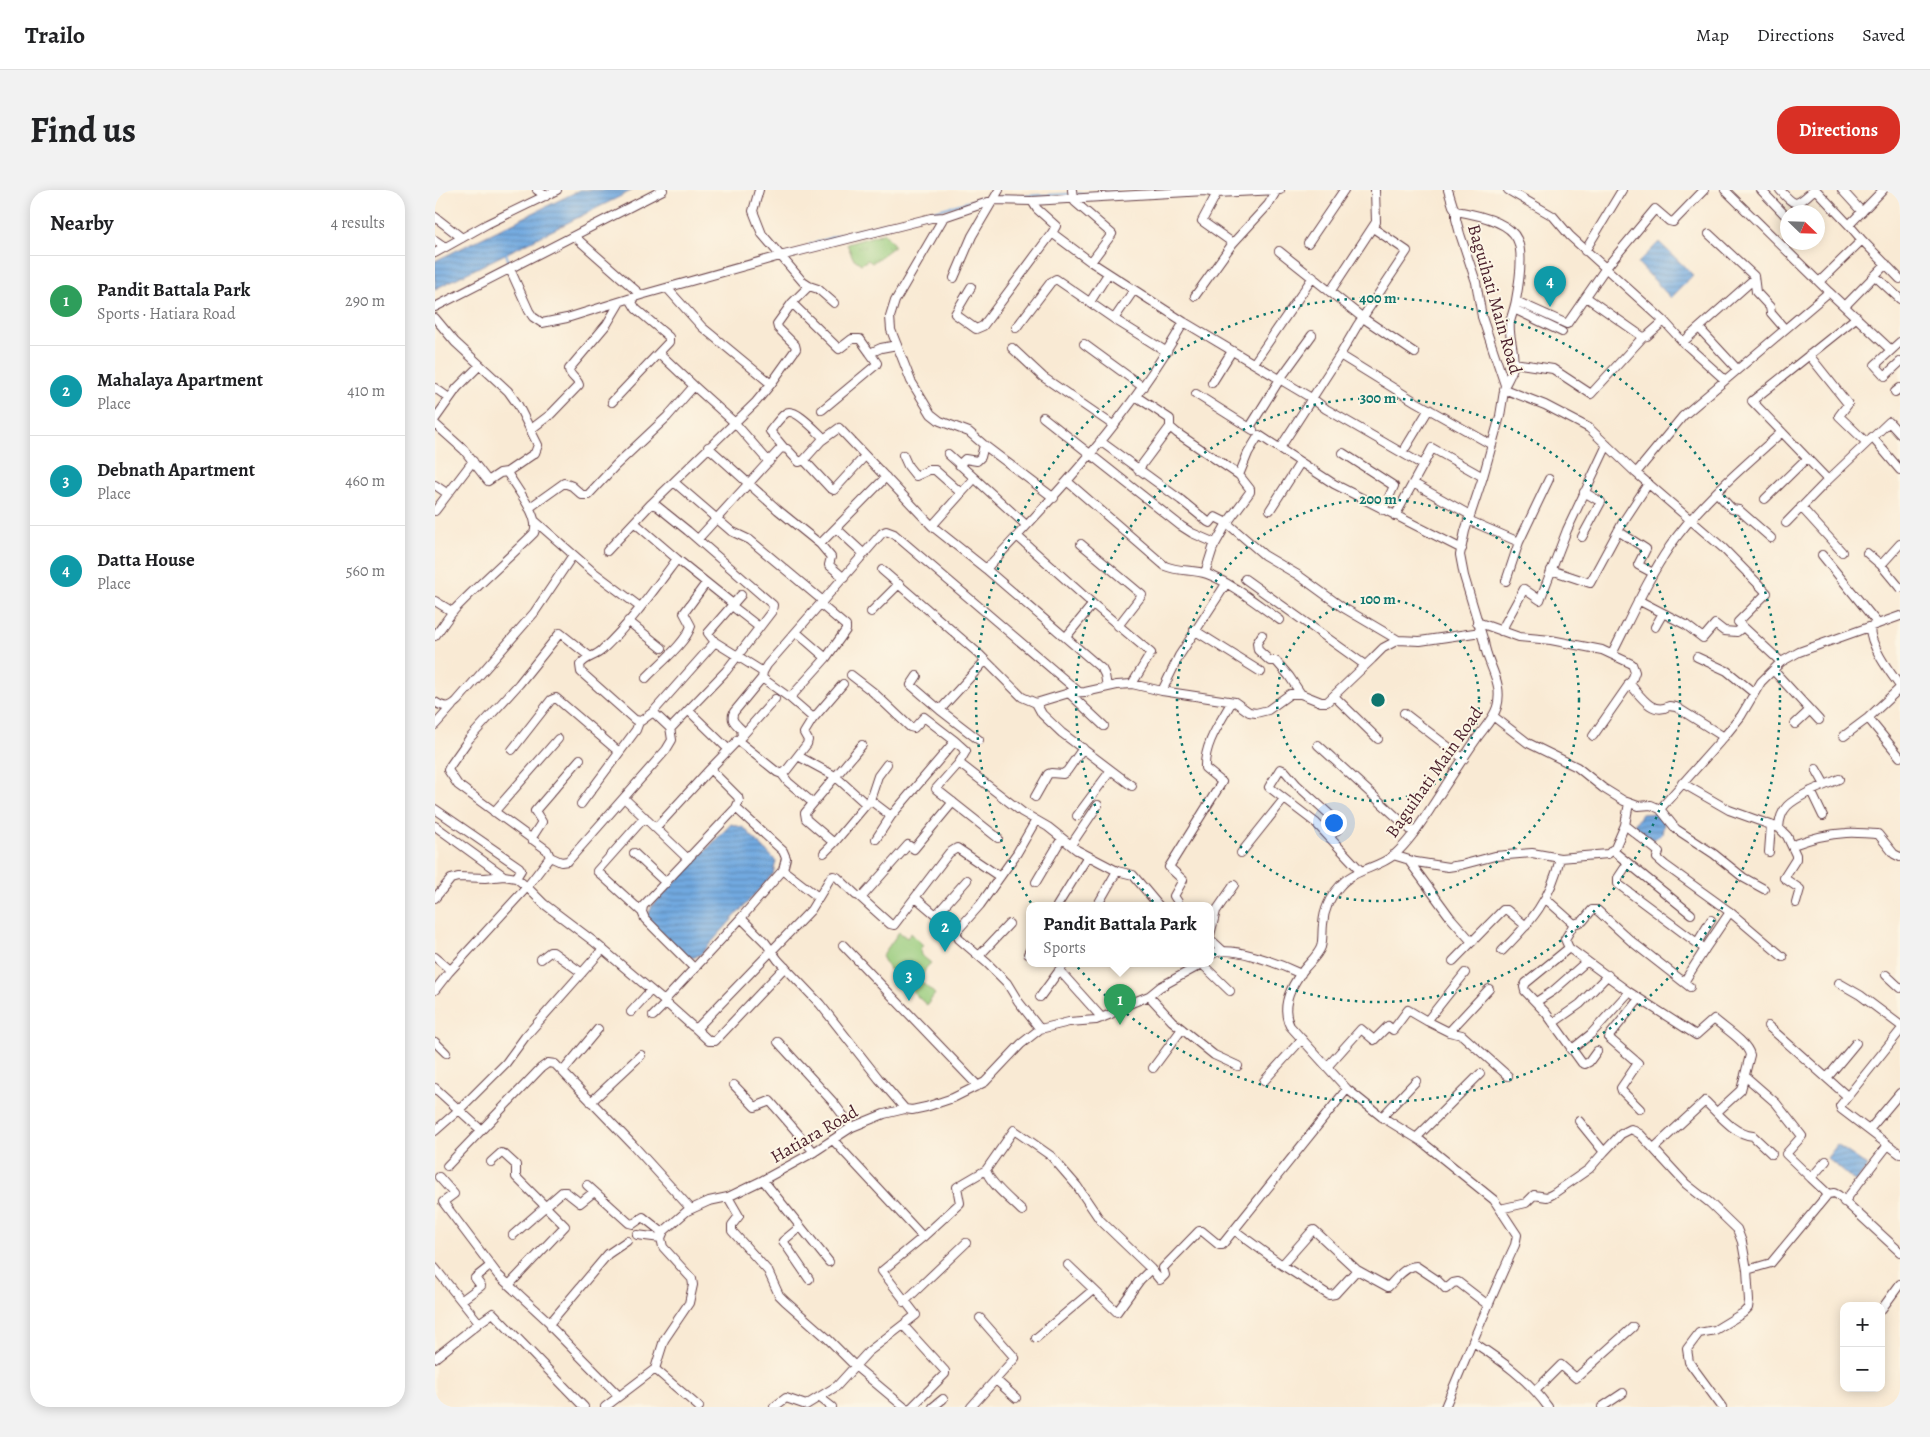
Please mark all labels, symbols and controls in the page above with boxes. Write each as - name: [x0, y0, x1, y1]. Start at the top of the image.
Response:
- text: Trailo: [25, 19, 85, 51]
- text: Map: [1696, 23, 1729, 47]
- text: Directions: [1757, 23, 1834, 47]
- text: Saved: [1862, 23, 1905, 47]
- text: Find us: [30, 106, 136, 154]
- button: Directions: [1777, 106, 1900, 154]
- north arrow: [1780, 205, 1825, 250]
- text: Nearby: [50, 209, 113, 237]
- text: 4 results: [331, 212, 385, 234]
- street label: Baguihati Main Road: [1462, 221, 1528, 377]
- pin: 4: [1534, 266, 1566, 307]
- text: Pandit Battala Park: [97, 277, 250, 303]
- text: 400 m: [1359, 288, 1397, 308]
- text: 1: [63, 290, 69, 312]
- text: 290 m: [345, 290, 385, 312]
- text: Sports · Hatiara Road: [97, 303, 236, 325]
- text: Mahalaya Apartment: [97, 367, 263, 393]
- text: 2: [62, 380, 70, 402]
- text: 410 m: [347, 380, 385, 402]
- text: 300 m: [1360, 388, 1397, 408]
- text: Place: [97, 393, 131, 415]
- text: Debnath Apartment: [97, 457, 255, 483]
- text: 3: [63, 470, 69, 492]
- text: 460 m: [345, 470, 385, 492]
- text: Place: [97, 483, 131, 505]
- text: 200 m: [1359, 489, 1397, 509]
- text: Datta House: [97, 547, 195, 573]
- text: 4: [62, 560, 70, 582]
- text: 560 m: [346, 560, 385, 582]
- text: Place: [97, 573, 131, 595]
- text: 100 m: [1360, 589, 1396, 609]
- centre of rings: [1369, 691, 1387, 709]
- street label: Baguihati Main Road: [1380, 701, 1488, 842]
- your location: [1321, 810, 1347, 836]
- popup: [1026, 902, 1214, 967]
- pin: 2: [929, 911, 961, 952]
- text: Pandit Battala Park: [1043, 911, 1197, 937]
- text: Sports: [1043, 937, 1086, 959]
- pin: 3: [893, 960, 925, 1001]
- pin: 1: [1104, 984, 1136, 1025]
- street label: Hatiara Road: [766, 1099, 862, 1169]
- map controls: [1840, 1302, 1885, 1392]
- button: +: [1840, 1302, 1885, 1347]
- button: −: [1840, 1347, 1885, 1392]

